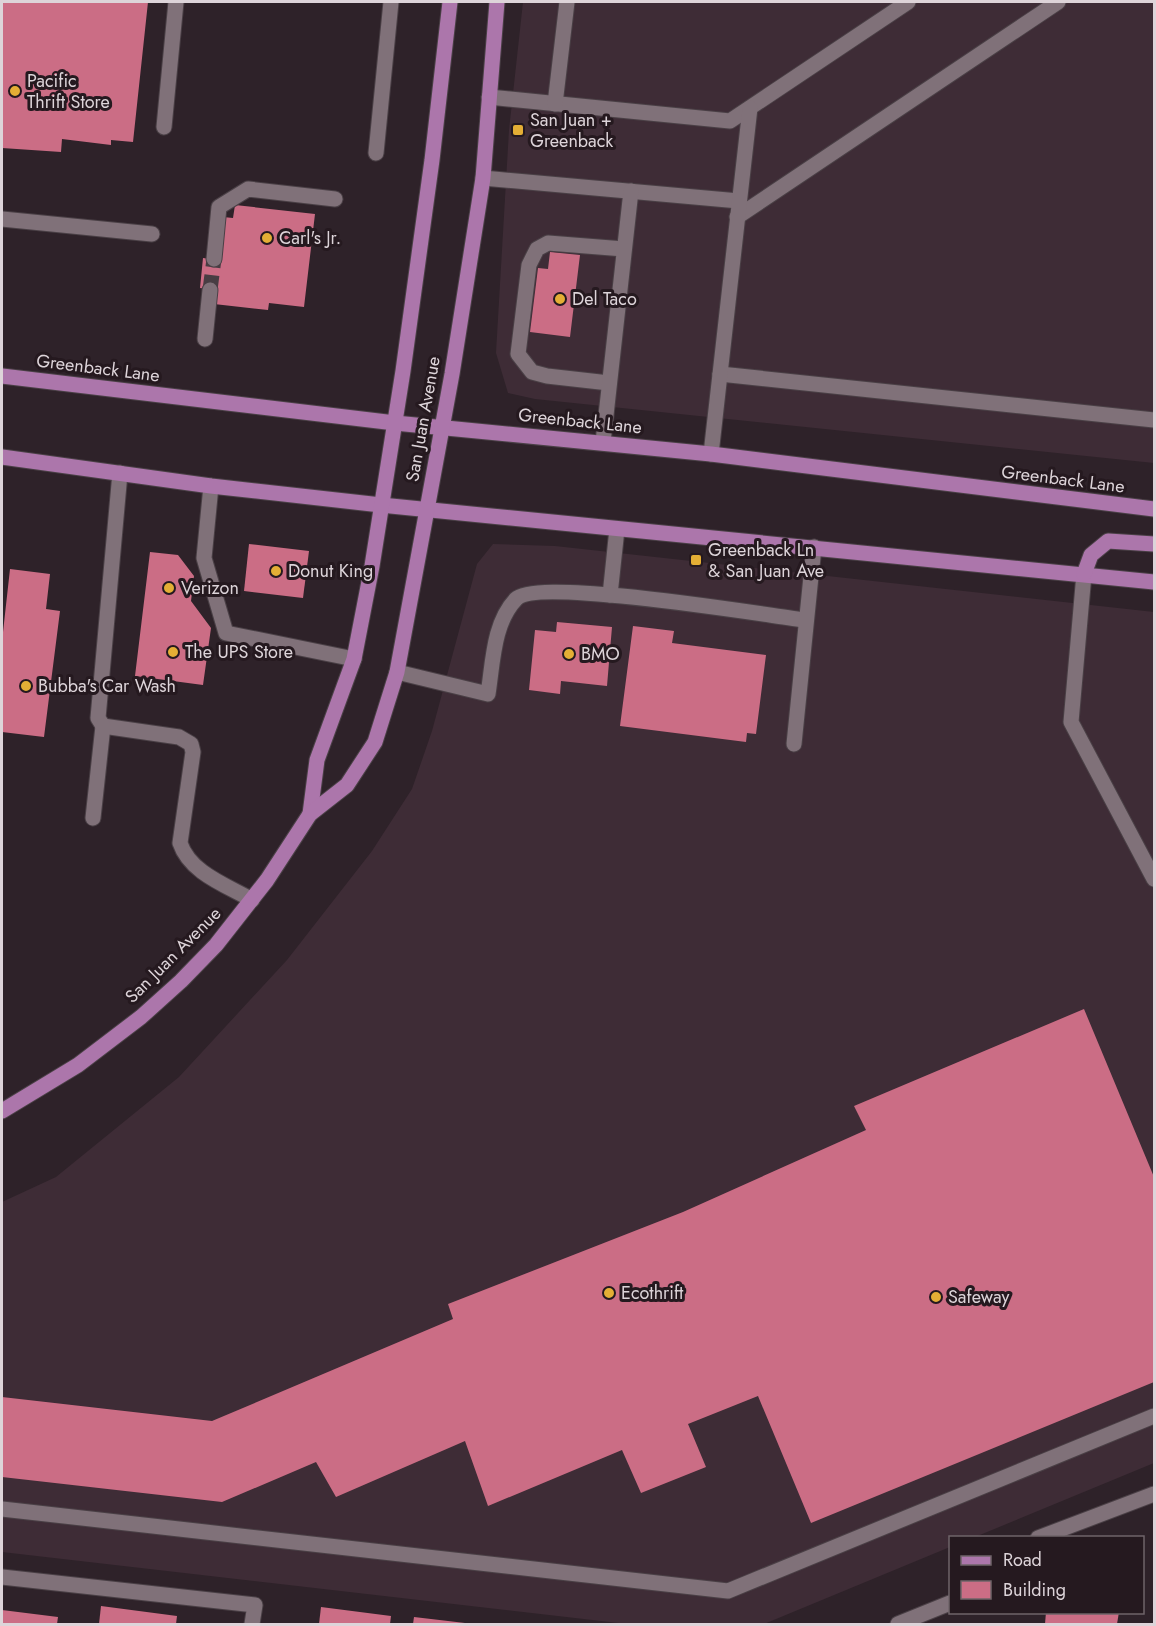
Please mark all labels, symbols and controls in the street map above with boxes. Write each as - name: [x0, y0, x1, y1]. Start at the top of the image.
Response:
- place label: Pacific Thrift Store: [27, 68, 110, 115]
- marker: Pacific Thrift Store: [8, 84, 22, 98]
- place label: San Juan + Greenback: [530, 107, 613, 154]
- marker: San Juan + Greenback: [511, 123, 525, 137]
- place label: Carl's Jr.: [279, 225, 341, 251]
- marker: Carl's Jr.: [260, 231, 274, 245]
- place label: Del Taco: [572, 286, 637, 312]
- marker: Del Taco: [553, 292, 567, 306]
- street label: Greenback Lane: [35, 348, 161, 388]
- street label: San Juan Avenue: [399, 354, 447, 484]
- street label: Greenback Lane: [517, 402, 643, 440]
- street label: Greenback Lane: [1000, 459, 1126, 499]
- place label: Greenback Ln & San Juan Ave: [708, 537, 824, 584]
- marker: Greenback Ln & San Juan Ave: [689, 553, 703, 567]
- place label: Donut King: [288, 558, 373, 584]
- marker: Donut King: [269, 564, 283, 578]
- place label: Verizon: [181, 575, 239, 601]
- marker: Verizon: [162, 581, 176, 595]
- place label: The UPS Store: [185, 639, 293, 665]
- place label: BMO: [581, 641, 620, 667]
- marker: The UPS Store: [166, 645, 180, 659]
- marker: BMO: [562, 647, 576, 661]
- place label: Bubba's Car Wash: [38, 673, 176, 699]
- marker: Bubba's Car Wash: [19, 679, 33, 693]
- street label: San Juan Avenue: [119, 901, 227, 1009]
- place label: Ecothrift: [621, 1280, 684, 1306]
- place label: Safeway: [948, 1284, 1009, 1310]
- marker: Ecothrift: [602, 1286, 616, 1300]
- marker: Safeway: [929, 1290, 943, 1304]
- legend: [949, 1536, 1144, 1614]
- text: Road: [1003, 1547, 1042, 1573]
- text: Building: [1003, 1577, 1066, 1603]

